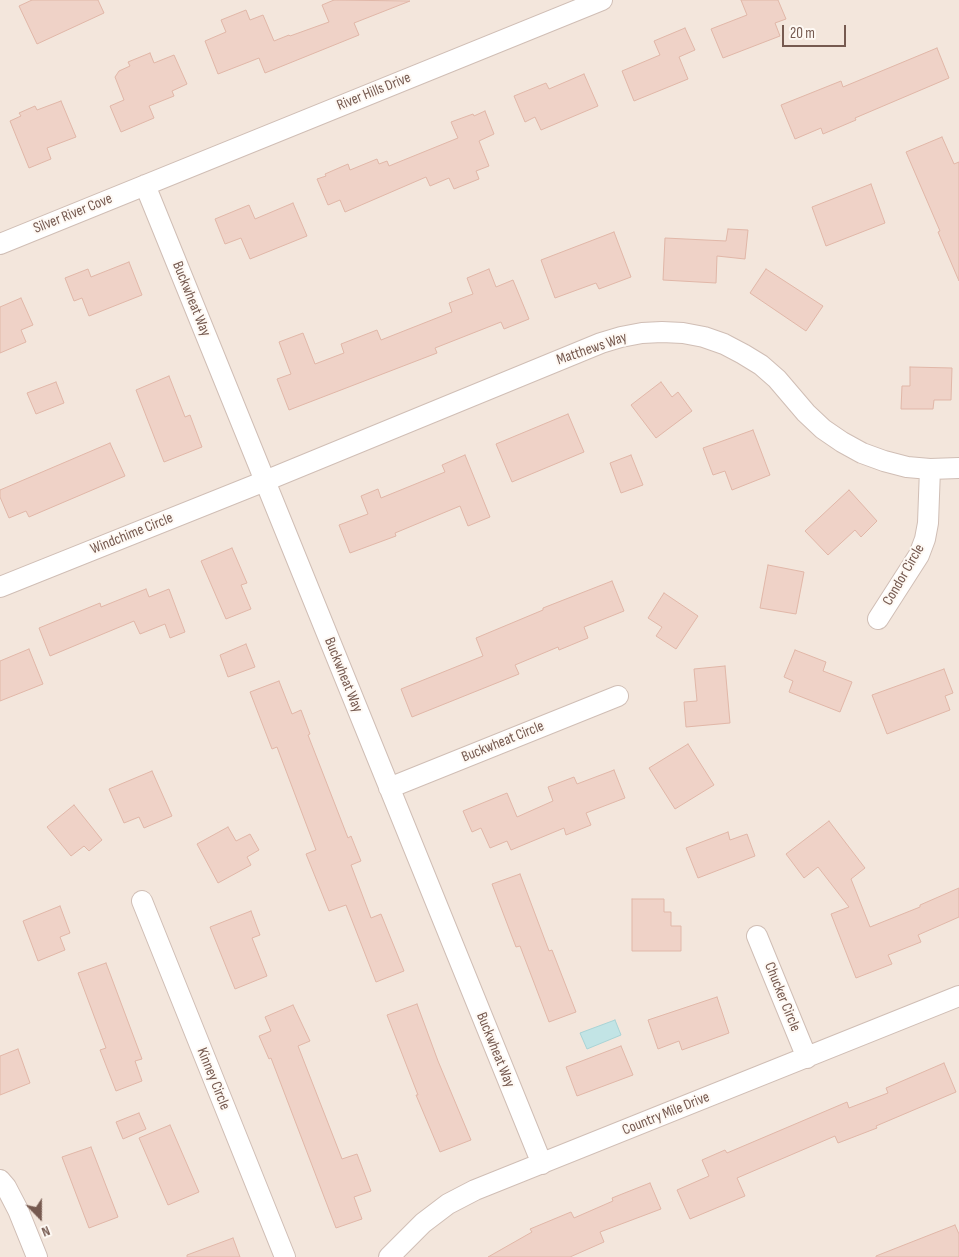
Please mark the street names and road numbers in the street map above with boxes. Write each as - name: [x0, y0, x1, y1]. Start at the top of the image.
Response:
- street label: River Hills Drive: [334, 69, 414, 115]
- street label: Silver River Cove: [31, 190, 115, 238]
- street label: Buckwheat Way: [168, 259, 214, 339]
- street label: Matthews Way: [554, 329, 630, 369]
- street label: Windchime Circle: [88, 509, 176, 559]
- street label: Condor Circle: [879, 541, 929, 609]
- street label: Buckwheat Way: [320, 635, 366, 715]
- street label: Buckwheat Circle: [459, 717, 547, 767]
- street label: Chucker Circle: [760, 960, 804, 1034]
- street label: Buckwheat Way: [472, 1010, 518, 1090]
- street label: Kinney Circle: [192, 1045, 234, 1113]
- street label: Country Mile Drive: [620, 1088, 712, 1140]

